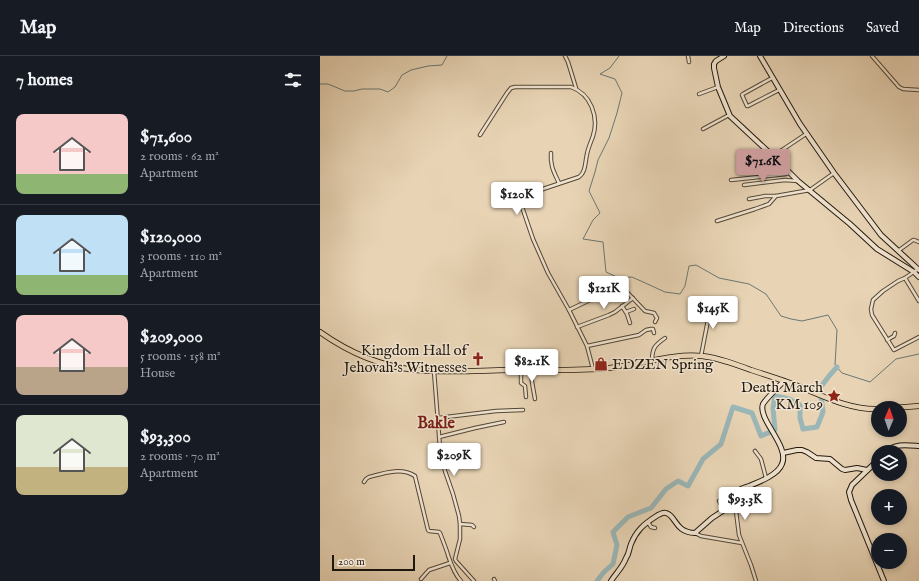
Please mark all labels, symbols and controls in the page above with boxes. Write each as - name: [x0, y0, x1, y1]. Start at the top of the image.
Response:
- text: Map: [20, 16, 56, 40]
- text: Map: [734, 19, 761, 37]
- text: Directions: [783, 19, 844, 37]
- text: Saved: [866, 19, 899, 37]
- icon: filters: [282, 69, 304, 91]
- text: 7 homes: [16, 70, 73, 91]
- text: $71,600: [140, 127, 192, 148]
- icon: home: [48, 130, 96, 178]
- text: 2 rooms · 62 m²: [140, 148, 219, 165]
- pin: $71.6K: [730, 149, 796, 183]
- text: $71.6K: [745, 153, 781, 170]
- text: Apartment: [140, 165, 198, 182]
- pin: $120K: [489, 182, 545, 216]
- text: $120K: [500, 186, 534, 203]
- text: $120,000: [140, 227, 202, 248]
- icon: home: [48, 231, 96, 279]
- text: 3 rooms · 110 m²: [140, 248, 222, 265]
- text: Apartment: [140, 265, 198, 282]
- pin: $121K: [576, 276, 632, 310]
- text: $121K: [588, 280, 620, 297]
- pin: $145K: [685, 296, 741, 330]
- text: $145K: [697, 300, 729, 317]
- text: $209,000: [140, 327, 203, 348]
- icon: home: [48, 331, 96, 379]
- place label: Kingdom Hall of Jehovah's Witnesses: [342, 341, 470, 377]
- text: 5 rooms · 158 m²: [140, 348, 221, 365]
- pin: $82.1K: [499, 349, 565, 383]
- church icon: Kingdom Hall of Jehovah's Witnesses: [470, 351, 486, 367]
- text: $82.1K: [514, 353, 550, 370]
- place label: EDZEN Spring: [612, 355, 714, 374]
- shop icon: EDZEN Spring: [593, 356, 609, 372]
- text: House: [140, 365, 175, 382]
- place label: Death March KM 109: [741, 378, 823, 414]
- place icon: Death March KM 109: [826, 388, 842, 404]
- north arrow: [871, 401, 907, 437]
- map controls: [871, 401, 907, 569]
- district label: Bakle: [417, 414, 456, 434]
- text: $93,300: [140, 427, 191, 448]
- icon: home: [48, 431, 96, 479]
- pin: $209K: [426, 443, 482, 477]
- button: layers: [871, 445, 907, 481]
- text: $209K: [437, 447, 471, 464]
- text: 2 rooms · 70 m²: [140, 448, 220, 465]
- text: Apartment: [140, 465, 198, 482]
- pin: $93.3K: [712, 487, 778, 521]
- button: +: [871, 489, 907, 525]
- text: $93.3K: [728, 491, 762, 508]
- button: −: [871, 533, 907, 569]
- scale bar: [332, 553, 415, 572]
- text: 200 m: [338, 555, 365, 569]

